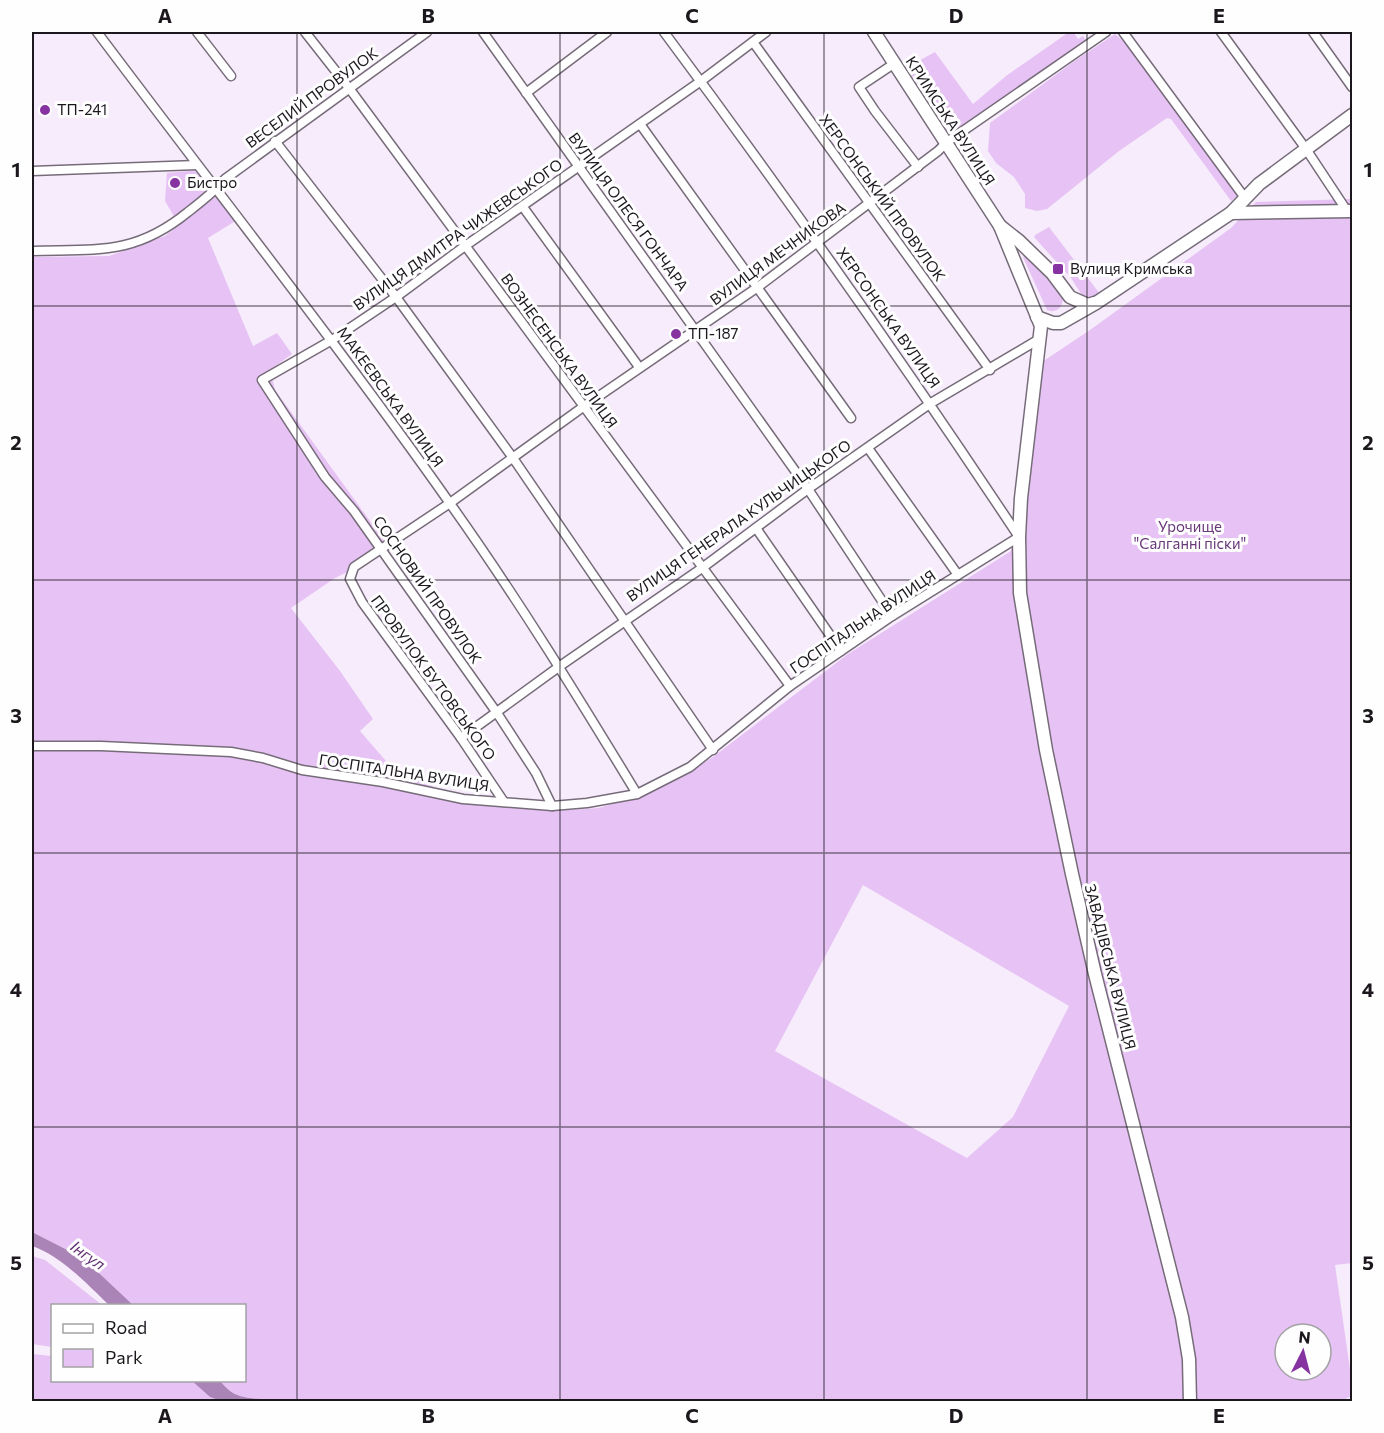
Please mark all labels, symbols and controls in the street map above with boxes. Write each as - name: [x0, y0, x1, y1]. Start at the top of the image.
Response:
- text: A: [158, 3, 172, 27]
- text: B: [421, 3, 435, 27]
- text: C: [685, 3, 699, 27]
- text: D: [949, 3, 963, 27]
- text: E: [1213, 3, 1225, 27]
- street label: ВЕСЕЛИЙ ПРОВУЛОК: [242, 43, 381, 151]
- street label: КРИМСЬКА ВУЛИЦЯ: [902, 53, 999, 188]
- place label: ТП-241: [57, 100, 107, 118]
- marker: ТП-241: [38, 103, 52, 117]
- street label: ХЕРСОНСЬКИЙ ПРОВУЛОК: [816, 110, 950, 284]
- street label: ВУЛИЦЯ ОЛЕСЯ ГОНЧАРА: [565, 129, 692, 294]
- street label: ВУЛИЦЯ ДМИТРА ЧИЖЕВСЬКОГО: [349, 155, 566, 314]
- text: 1: [11, 157, 21, 181]
- text: 1: [1363, 157, 1373, 181]
- place label: Бистро: [187, 173, 237, 191]
- marker: Бистро: [168, 176, 182, 190]
- street label: ВУЛИЦЯ МЕЧНИКОВА: [706, 198, 849, 308]
- street label: ХЕРСОНСЬКА ВУЛИЦЯ: [833, 244, 944, 391]
- place label: Вулиця Кримська: [1070, 259, 1193, 277]
- marker: Вулиця Кримська: [1051, 262, 1065, 276]
- street label: ВОЗНЕСЕНСЬКА ВУЛИЦЯ: [498, 270, 622, 431]
- street label: МАКЕЄВСЬКА ВУЛИЦЯ: [334, 323, 448, 470]
- place label: ТП-187: [688, 324, 739, 342]
- marker: ТП-187: [669, 327, 683, 341]
- text: 2: [10, 430, 22, 454]
- text: 2: [1362, 430, 1374, 454]
- street label: ВУЛИЦЯ ГЕНЕРАЛА КУЛЬЧИЦЬКОГО: [623, 435, 854, 605]
- street label: СОСНОВИЙ ПРОВУЛОК: [370, 512, 486, 667]
- park label: Урочище "Салганні піски": [1134, 517, 1246, 552]
- street label: ГОСПІТАЛЬНА ВУЛИЦЯ: [786, 566, 939, 677]
- street label: ПРОВУЛОК БУТОВСЬКОГО: [368, 591, 500, 763]
- text: 3: [10, 703, 22, 727]
- text: 3: [1362, 703, 1374, 727]
- street label: ГОСПІТАЛЬНА ВУЛИЦЯ: [318, 750, 491, 794]
- street label: ЗАВАДІВСЬКА ВУЛИЦЯ: [1082, 882, 1140, 1051]
- text: 4: [10, 977, 22, 1001]
- text: 4: [1362, 977, 1374, 1001]
- water label: Інгул: [67, 1236, 109, 1273]
- text: 5: [10, 1250, 22, 1274]
- text: 5: [1362, 1250, 1374, 1274]
- legend: [51, 1304, 246, 1382]
- text: Road: [105, 1316, 147, 1338]
- north arrow: [1273, 1322, 1333, 1382]
- text: N: [1298, 1327, 1312, 1347]
- text: Park: [105, 1346, 143, 1368]
- text: A: [158, 1403, 172, 1427]
- text: B: [421, 1403, 435, 1427]
- text: C: [685, 1403, 699, 1427]
- text: D: [949, 1403, 963, 1427]
- text: E: [1213, 1403, 1225, 1427]

